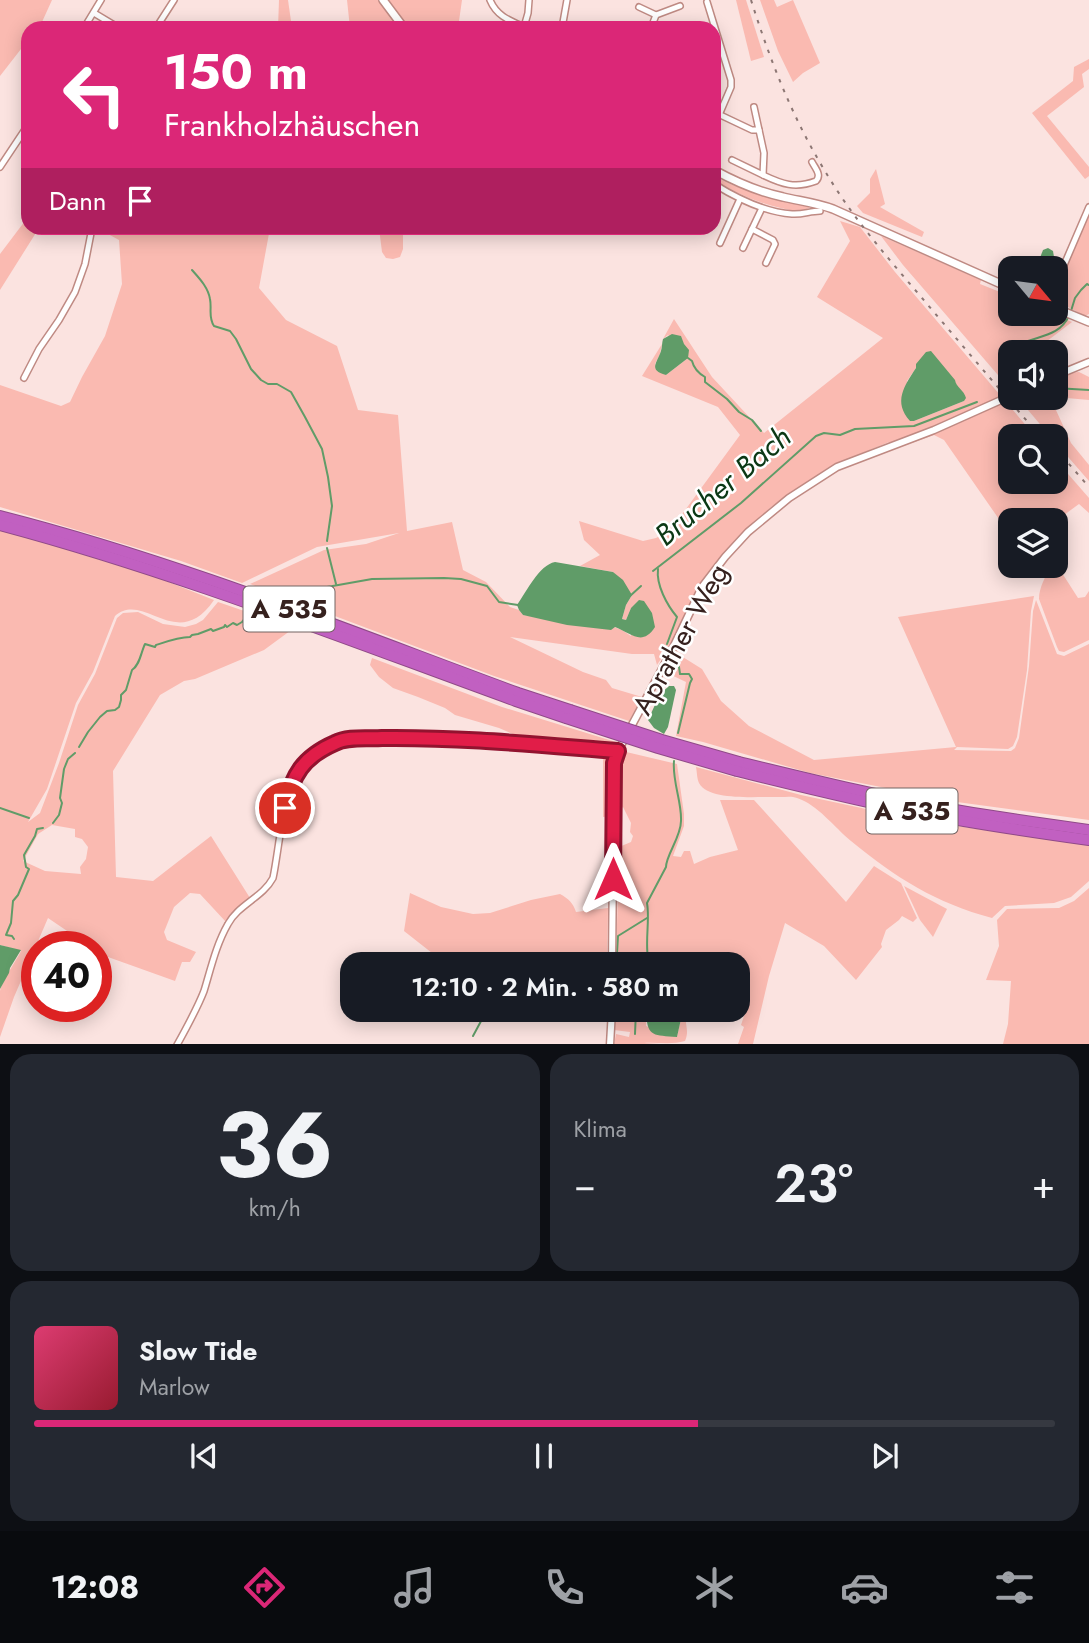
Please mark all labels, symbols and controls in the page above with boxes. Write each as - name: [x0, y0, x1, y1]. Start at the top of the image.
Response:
- text: 150 m: [164, 37, 308, 107]
- icon: left: [49, 49, 140, 140]
- text: Frankholzhäuschen: [164, 102, 420, 148]
- text: Dann: [49, 182, 107, 220]
- icon: arrive: [121, 182, 159, 220]
- north arrow: [998, 256, 1068, 326]
- map controls: [998, 256, 1068, 578]
- button: sound: [998, 340, 1068, 410]
- water label: Brucher Bach: [645, 416, 800, 556]
- button: search: [998, 424, 1068, 494]
- button: layers: [998, 508, 1068, 578]
- street label: Aprather Weg: [622, 556, 739, 722]
- road number: A 535: [244, 586, 334, 632]
- pin: [255, 778, 315, 838]
- icon: arrive: [266, 789, 304, 827]
- road number: A 535: [866, 789, 958, 834]
- position arrow: [576, 842, 650, 916]
- speed limit sign: 40: [21, 931, 112, 1022]
- text: 12:10 · 2 Min. · 580 m: [411, 968, 679, 1006]
- text: 36: [216, 1080, 333, 1211]
- text: Klima: [574, 1112, 627, 1146]
- text: 23°: [774, 1146, 853, 1222]
- text: −: [574, 1157, 596, 1212]
- text: +: [1032, 1157, 1055, 1212]
- text: km/h: [249, 1191, 301, 1225]
- text: Slow Tide: [139, 1332, 258, 1370]
- text: Marlow: [139, 1370, 210, 1404]
- icon: previous: [185, 1437, 223, 1475]
- icon: pause: [525, 1437, 563, 1475]
- icon: next: [866, 1437, 904, 1475]
- icon: directions: [240, 1563, 289, 1612]
- icon: music: [390, 1563, 439, 1612]
- icon: phone: [540, 1563, 589, 1612]
- icon: climate: [690, 1563, 739, 1612]
- icon: car: [840, 1563, 889, 1612]
- icon: filters: [990, 1563, 1039, 1612]
- text: 12:08: [50, 1564, 139, 1610]

